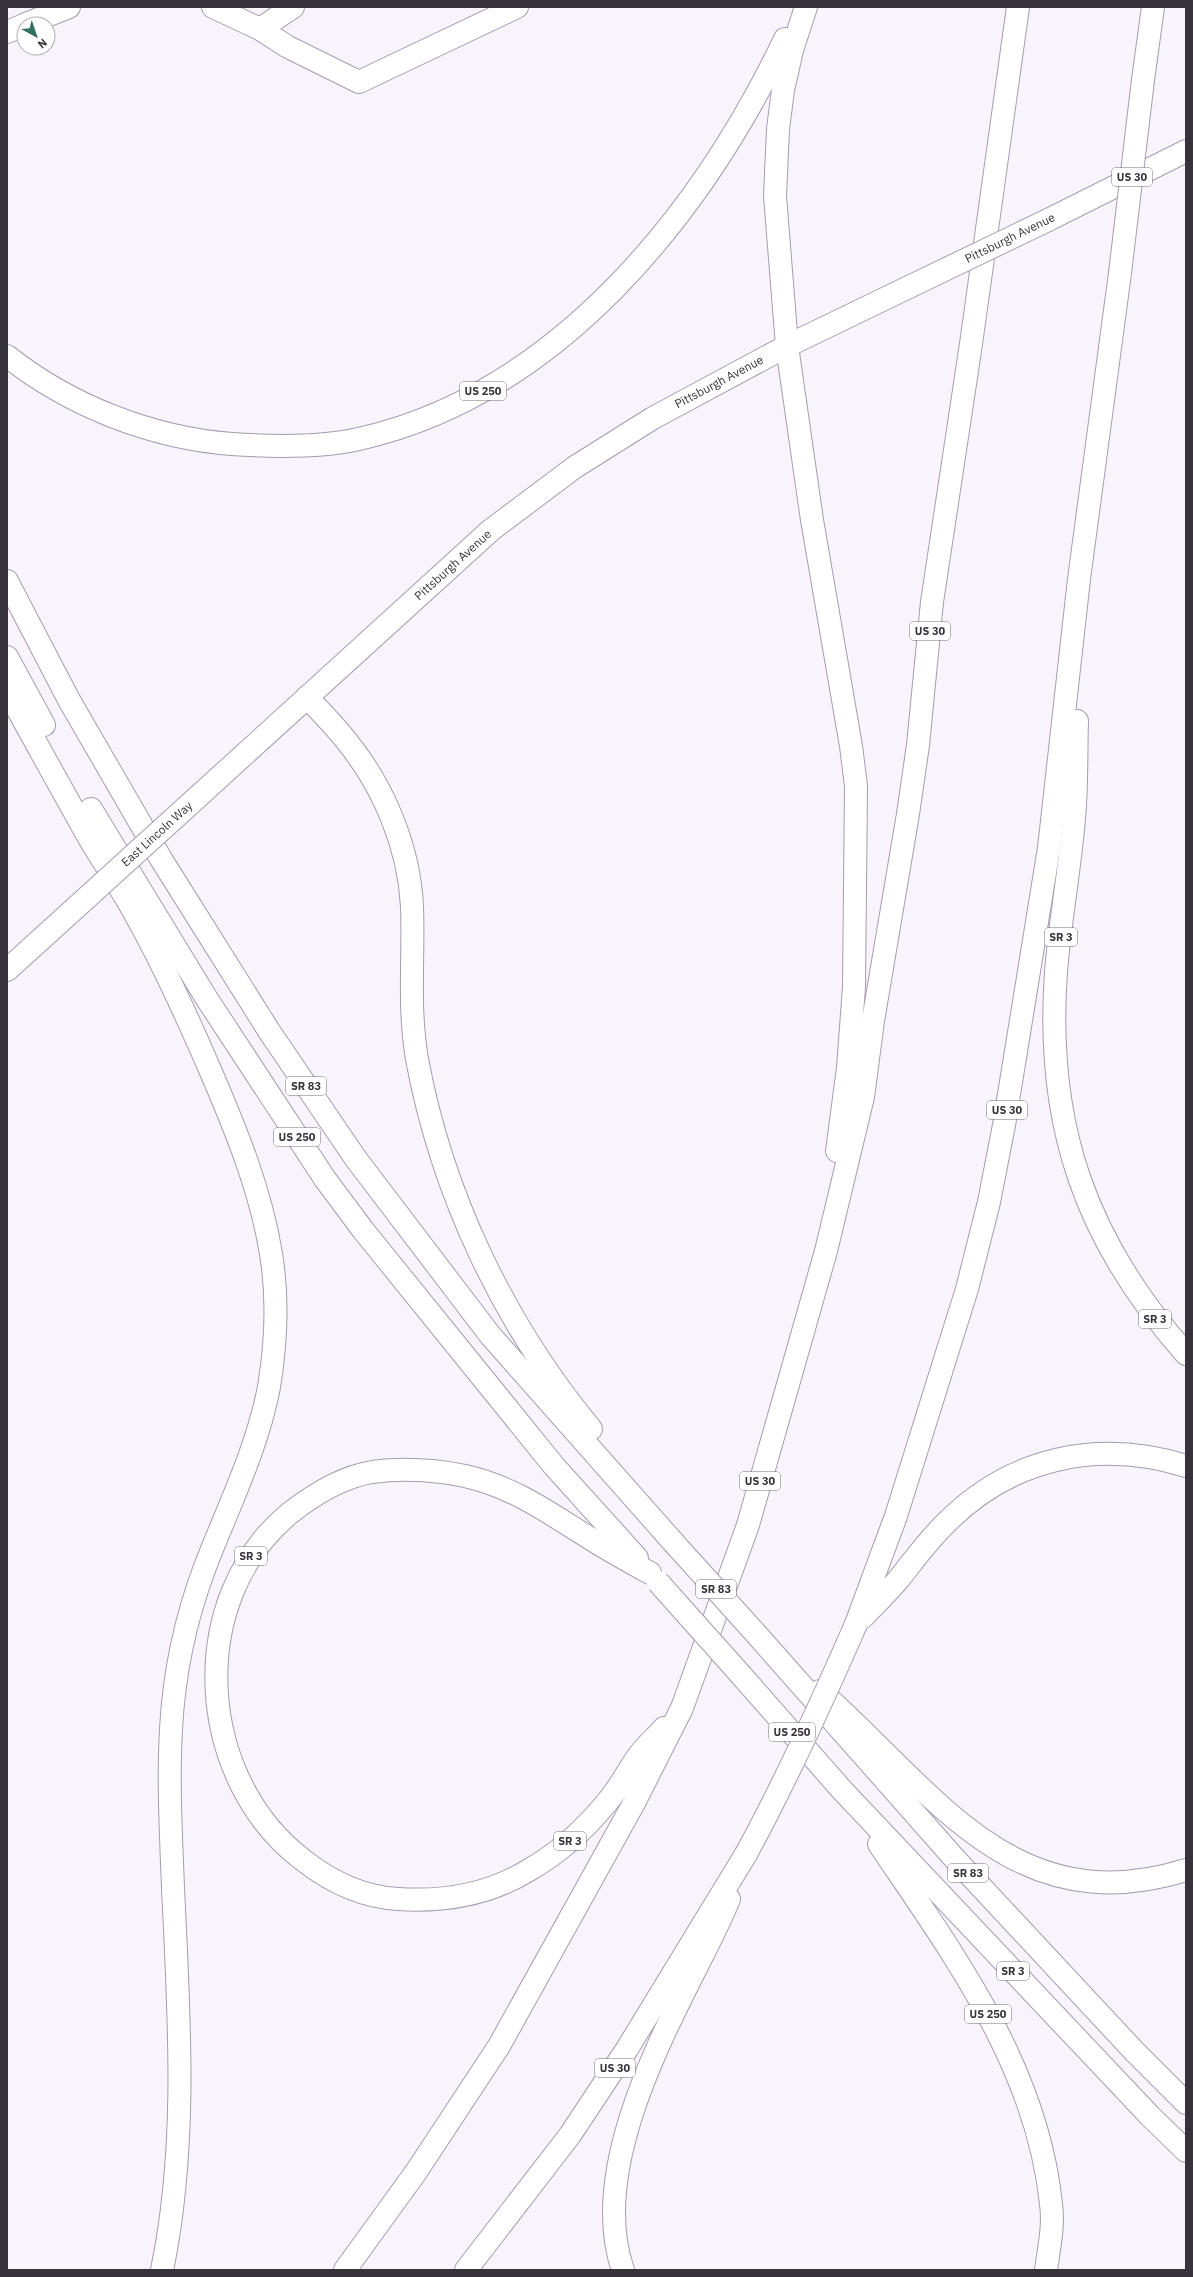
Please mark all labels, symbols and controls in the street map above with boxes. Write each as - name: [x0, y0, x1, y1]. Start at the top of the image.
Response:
- north arrow: [16, 16, 56, 56]
- text: N: [35, 36, 50, 52]
- road number: US 30: [1112, 168, 1152, 186]
- street label: Pittsburgh Avenue: [962, 209, 1058, 266]
- street label: Pittsburgh Avenue: [672, 352, 766, 411]
- road number: US 250: [460, 382, 506, 400]
- street label: Pittsburgh Avenue: [411, 526, 495, 603]
- road number: US 30: [910, 622, 950, 640]
- street label: East Lincoln Way: [118, 798, 195, 869]
- road number: SR 3: [1045, 928, 1077, 946]
- road number: SR 83: [286, 1077, 326, 1095]
- road number: US 30: [987, 1101, 1027, 1119]
- road number: US 250: [274, 1128, 320, 1146]
- road number: SR 3: [1139, 1310, 1171, 1328]
- road number: US 30: [740, 1472, 780, 1490]
- road number: SR 3: [235, 1547, 267, 1565]
- road number: SR 83: [696, 1580, 736, 1598]
- road number: US 250: [769, 1723, 815, 1741]
- road number: SR 3: [554, 1832, 586, 1850]
- road number: SR 83: [948, 1864, 988, 1882]
- road number: SR 3: [997, 1962, 1029, 1980]
- road number: US 250: [965, 2005, 1011, 2023]
- road number: US 30: [595, 2059, 635, 2077]

